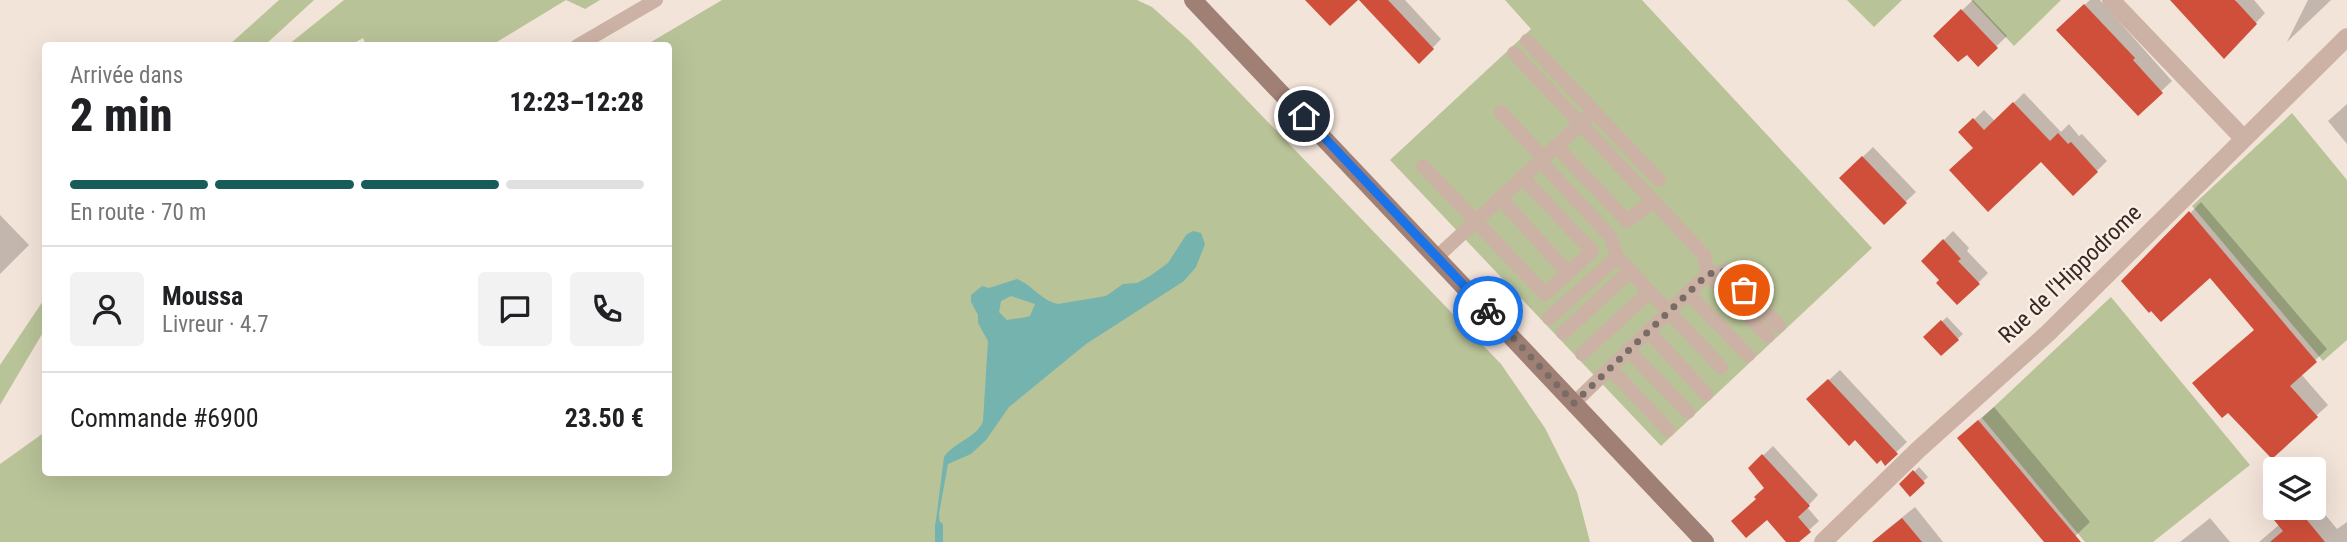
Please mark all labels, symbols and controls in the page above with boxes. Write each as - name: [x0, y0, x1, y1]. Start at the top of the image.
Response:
- text: Arrivée dans: [70, 62, 183, 89]
- pin: [1274, 86, 1334, 146]
- text: 12:23–12:28: [510, 87, 644, 117]
- text: 2 min: [70, 88, 173, 142]
- icon: home: [1285, 97, 1323, 135]
- text: En route · 70 m: [70, 199, 206, 226]
- street label: Rue de l'Hippodrome: [1993, 199, 2147, 349]
- pin: [1714, 260, 1774, 320]
- icon: bag: [1725, 271, 1763, 309]
- button: person: [70, 272, 144, 346]
- button: chat: [478, 272, 552, 346]
- button: phone: [570, 272, 644, 346]
- courier: [1453, 276, 1523, 346]
- text: Moussa: [162, 281, 243, 311]
- icon: bike: [1469, 292, 1507, 330]
- text: Livreur · 4.7: [162, 311, 269, 338]
- text: Commande #6900: [70, 403, 259, 433]
- text: 23.50 €: [565, 403, 644, 433]
- map controls: [2263, 457, 2326, 520]
- button: layers: [2263, 457, 2326, 520]

